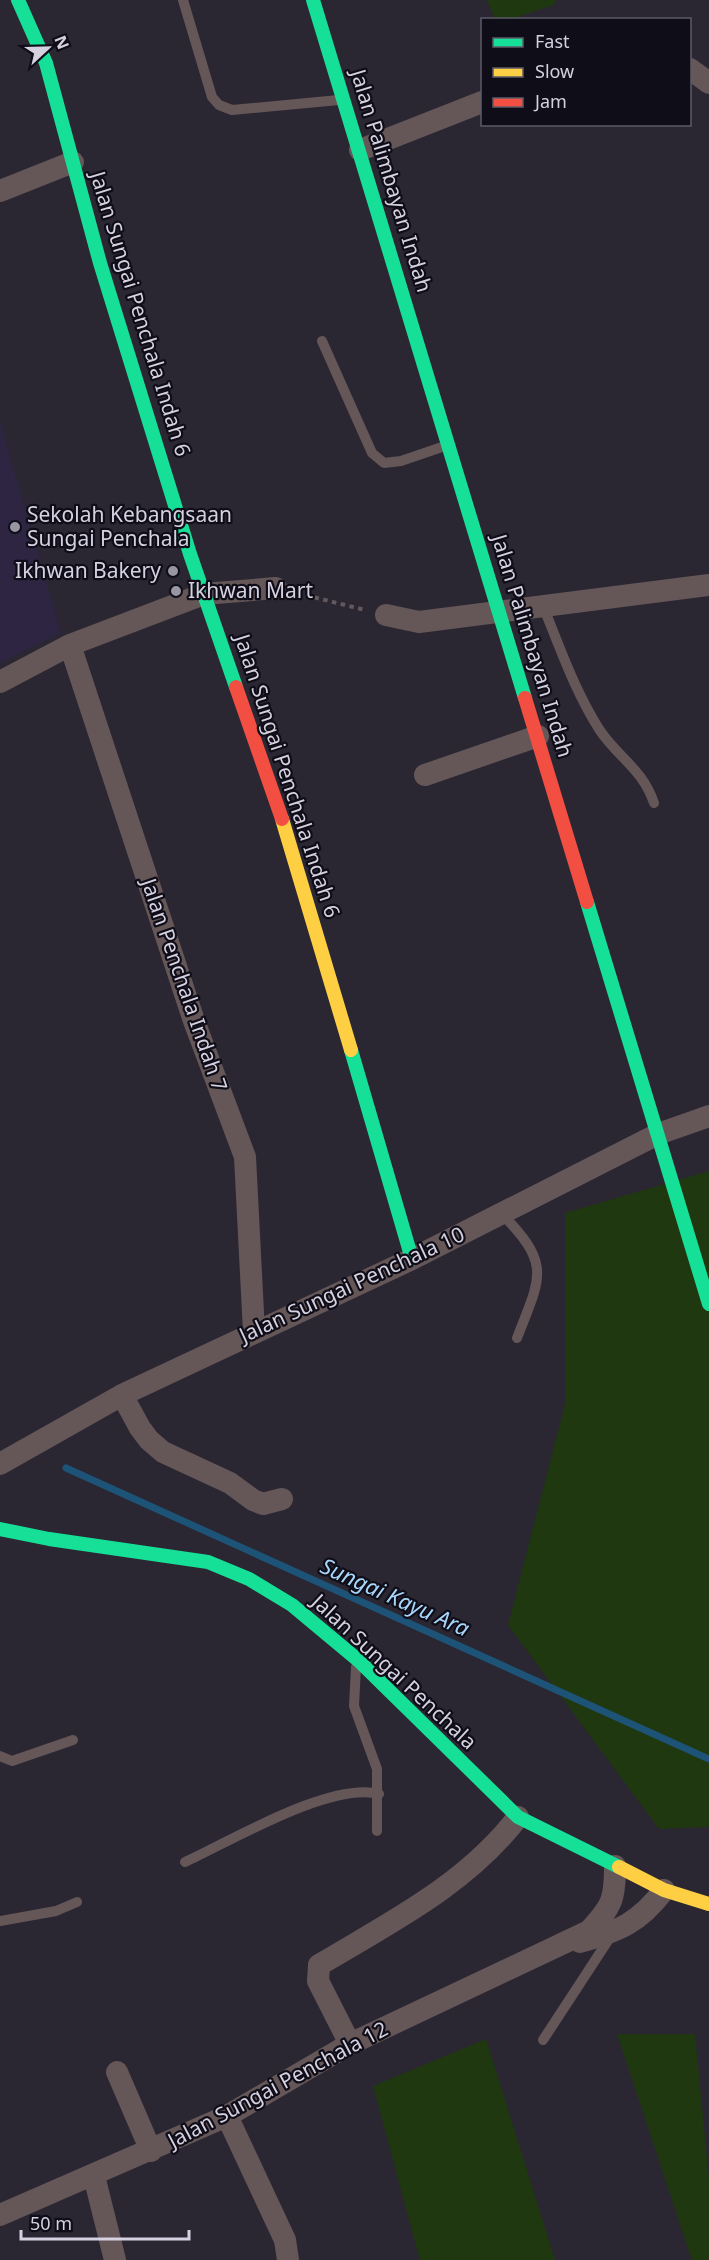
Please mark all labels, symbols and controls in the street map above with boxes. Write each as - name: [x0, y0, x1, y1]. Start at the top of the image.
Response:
- north arrow: [18, 18, 78, 78]
- legend: [481, 18, 691, 126]
- text: Fast: [535, 29, 570, 53]
- text: N: [49, 32, 75, 53]
- text: Slow: [535, 59, 574, 83]
- street label: Jalan Palimbayan Indah: [344, 64, 439, 296]
- text: Jam: [533, 89, 567, 113]
- street label: Jalan Sungai Penchala Indah 6: [84, 166, 198, 460]
- place label: Sekolah Kebangsaan Sungai Penchala: [27, 500, 232, 552]
- marker: Sekolah Kebangsaan Sungai Penchala: [8, 520, 22, 534]
- street label: Jalan Palimbayan Indah: [485, 529, 580, 761]
- place label: Ikhwan Bakery: [15, 556, 161, 584]
- marker: Ikhwan Bakery: [166, 564, 180, 578]
- place label: Ikhwan Mart: [188, 576, 314, 604]
- marker: Ikhwan Mart: [169, 584, 183, 598]
- street label: Jalan Sungai Penchala Indah 6: [228, 628, 347, 921]
- street label: Jalan Penchala Indah 7: [135, 873, 235, 1095]
- street label: Jalan Sungai Penchala 10: [233, 1220, 469, 1349]
- water label: Sungai Kayu Ara: [316, 1550, 475, 1643]
- street label: Jalan Sungai Penchala: [305, 1586, 483, 1755]
- street label: Jalan Sungai Penchala 12: [161, 2014, 392, 2155]
- scale bar: [21, 2203, 189, 2241]
- text: 50 m: [30, 2211, 72, 2235]

